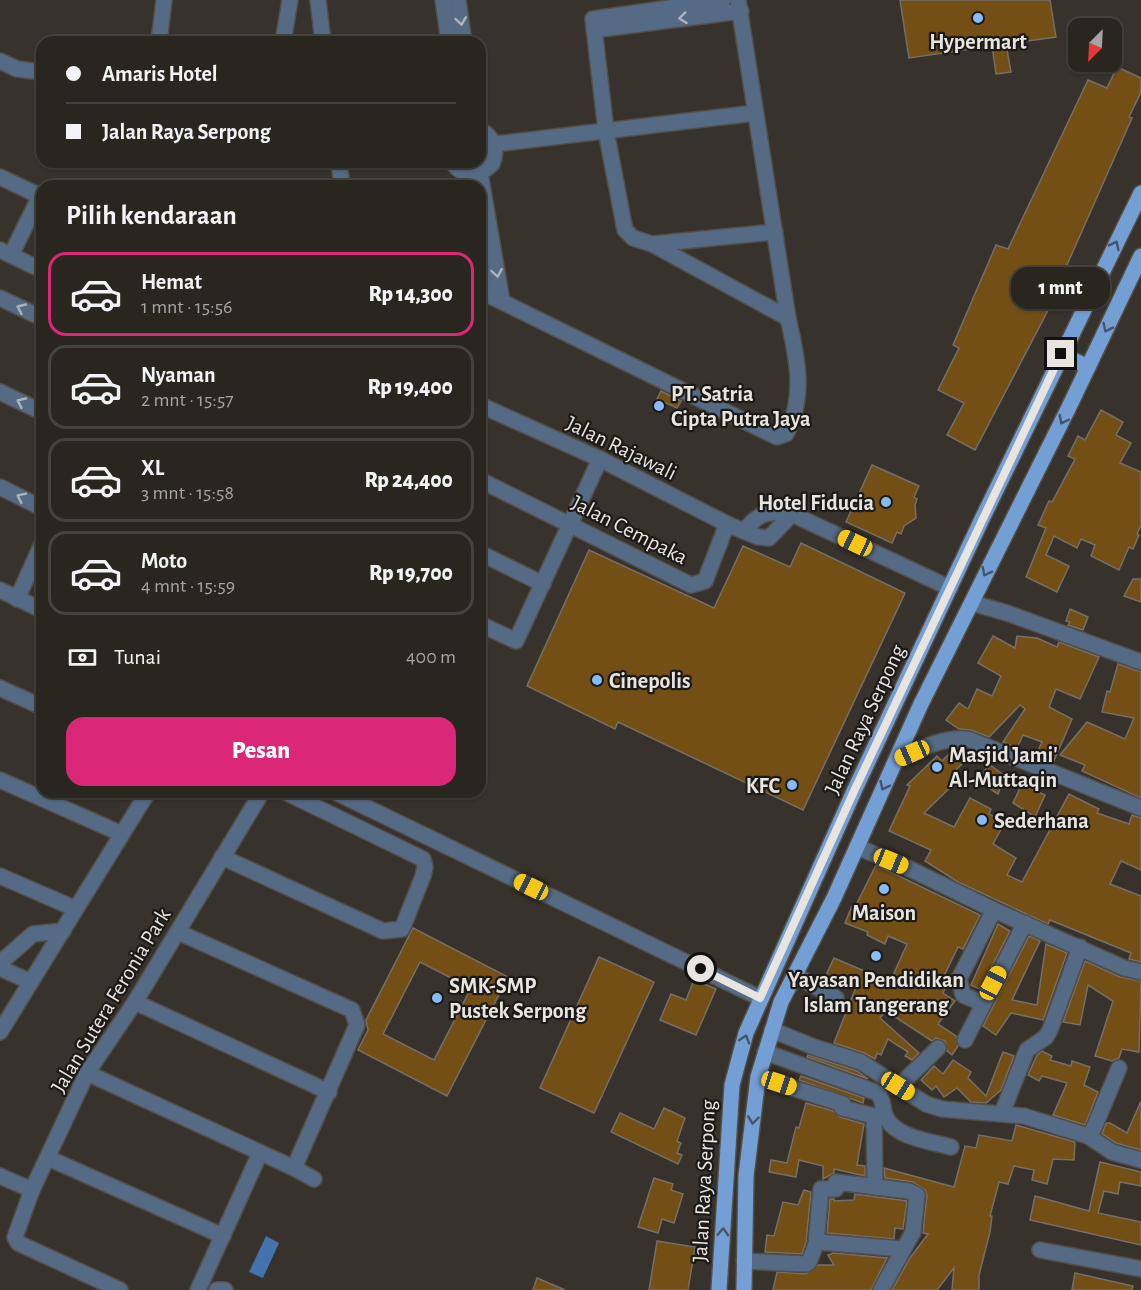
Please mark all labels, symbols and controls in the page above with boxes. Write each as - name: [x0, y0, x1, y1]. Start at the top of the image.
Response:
- marker: Hypermart: [971, 11, 985, 25]
- one-way arrow: [679, 12, 688, 24]
- one-way arrow: [454, 16, 467, 26]
- north arrow: [1068, 18, 1122, 72]
- map controls: [1068, 18, 1122, 72]
- place label: Hypermart: [929, 31, 1027, 54]
- text: Amaris Hotel: [102, 63, 218, 85]
- text: Jalan Raya Serpong: [102, 121, 271, 143]
- text: Pilih kendaraan: [66, 202, 237, 229]
- one-way arrow: [1108, 240, 1120, 251]
- icon: car: [69, 267, 123, 321]
- callout: 1 mnt: [1012, 267, 1110, 309]
- one-way arrow: [490, 268, 502, 277]
- text: Hemat: [141, 271, 202, 293]
- text: 1 mnt: [1038, 278, 1083, 298]
- text: Rp 14,300: [368, 283, 453, 305]
- text: 1 mnt · 15:56: [141, 297, 232, 317]
- one-way arrow: [16, 304, 27, 316]
- one-way arrow: [1102, 321, 1114, 332]
- route end: [1047, 340, 1074, 367]
- icon: car: [69, 360, 123, 414]
- text: Nyaman: [141, 364, 216, 386]
- text: Rp 19,400: [367, 376, 453, 398]
- place label: PT. Satria Cipta Putra Jaya: [671, 383, 811, 431]
- text: 2 mnt · 15:57: [141, 390, 234, 410]
- one-way arrow: [16, 397, 27, 409]
- marker: PT. Satria Cipta Putra Jaya: [652, 399, 666, 413]
- street label: Jalan Rajawali: [563, 412, 680, 484]
- one-way arrow: [1058, 414, 1070, 425]
- icon: car: [69, 453, 123, 507]
- text: XL: [141, 457, 164, 479]
- text: Rp 24,400: [364, 469, 453, 491]
- text: 3 mnt · 15:58: [141, 483, 234, 503]
- street label: Jalan Cempaka: [568, 491, 691, 568]
- place label: Hotel Fiducia: [758, 492, 874, 514]
- one-way arrow: [16, 493, 27, 505]
- marker: Hotel Fiducia: [879, 495, 893, 509]
- car: [835, 527, 875, 559]
- icon: car: [69, 546, 123, 600]
- text: Moto: [141, 550, 187, 572]
- text: Rp 19,700: [369, 562, 453, 584]
- one-way arrow: [982, 566, 994, 577]
- text: 4 mnt · 15:59: [141, 576, 235, 596]
- icon: cash: [66, 641, 99, 674]
- street label: Jalan Raya Serpong: [821, 641, 909, 798]
- text: Tunai: [114, 646, 161, 668]
- text: 400 m: [406, 647, 456, 667]
- place label: Cinepolis: [609, 670, 690, 692]
- marker: Cinepolis: [590, 673, 604, 687]
- button: Pesan: [66, 717, 456, 786]
- car: [892, 737, 932, 769]
- place label: Masjid Jami' Al-Muttaqin: [949, 744, 1058, 791]
- marker: Masjid Jami' Al-Muttaqin: [930, 760, 944, 774]
- place label: KFC: [746, 775, 781, 797]
- marker: KFC: [785, 778, 799, 792]
- one-way arrow: [880, 780, 892, 791]
- place label: Sederhana: [994, 810, 1089, 832]
- marker: Sederhana: [975, 813, 989, 827]
- car: [871, 846, 911, 876]
- car: [511, 871, 551, 903]
- marker: Maison: [877, 882, 891, 896]
- place label: Maison: [852, 902, 916, 924]
- street label: Jalan Sutera Feronia Park: [47, 904, 175, 1097]
- marker: Yayasan Pendidikan Islam Tangerang: [869, 949, 883, 963]
- route start: [687, 955, 714, 982]
- car: [977, 963, 1009, 1003]
- place label: Yayasan Pendidikan Islam Tangerang: [788, 969, 964, 1016]
- place label: SMK-SMP Pustek Serpong: [449, 975, 587, 1022]
- marker: SMK-SMP Pustek Serpong: [430, 991, 444, 1005]
- one-way arrow: [737, 1034, 750, 1045]
- car: [759, 1069, 799, 1097]
- car: [878, 1069, 918, 1103]
- street label: Jalan Raya Serpong: [689, 1099, 719, 1263]
- one-way arrow: [747, 1116, 760, 1125]
- one-way arrow: [716, 1227, 729, 1236]

